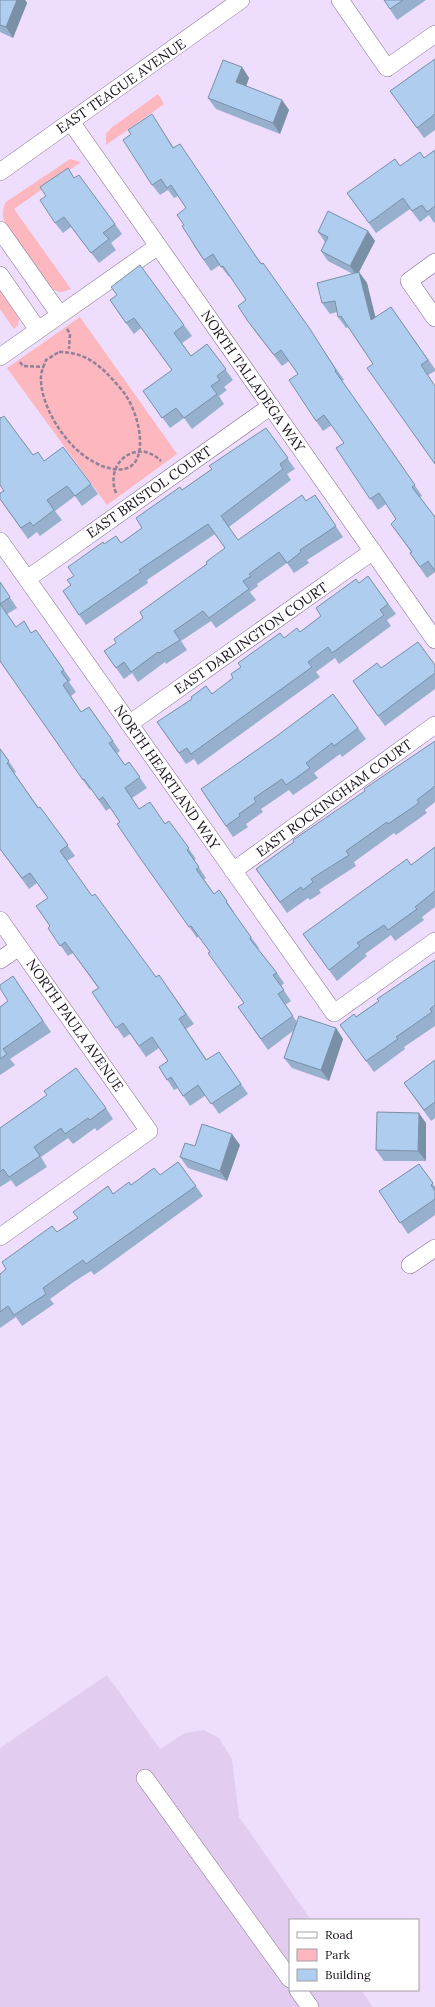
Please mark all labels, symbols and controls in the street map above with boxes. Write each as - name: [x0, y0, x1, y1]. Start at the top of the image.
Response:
- street label: EAST TEAGUE AVENUE: [53, 34, 189, 138]
- street label: NORTH TALLADEGA WAY: [197, 307, 310, 456]
- street label: EAST BRISTOL COURT: [83, 442, 215, 542]
- street label: EAST DARLINGTON COURT: [171, 578, 331, 698]
- street label: NORTH HEARTLAND WAY: [110, 701, 224, 854]
- street label: EAST ROCKINGHAM COURT: [252, 735, 416, 861]
- street label: NORTH PAULA AVENUE: [22, 955, 128, 1095]
- legend: [289, 1919, 419, 1991]
- text: Road: [325, 1927, 353, 1942]
- text: Park: [325, 1947, 351, 1962]
- text: Building: [325, 1967, 371, 1982]

